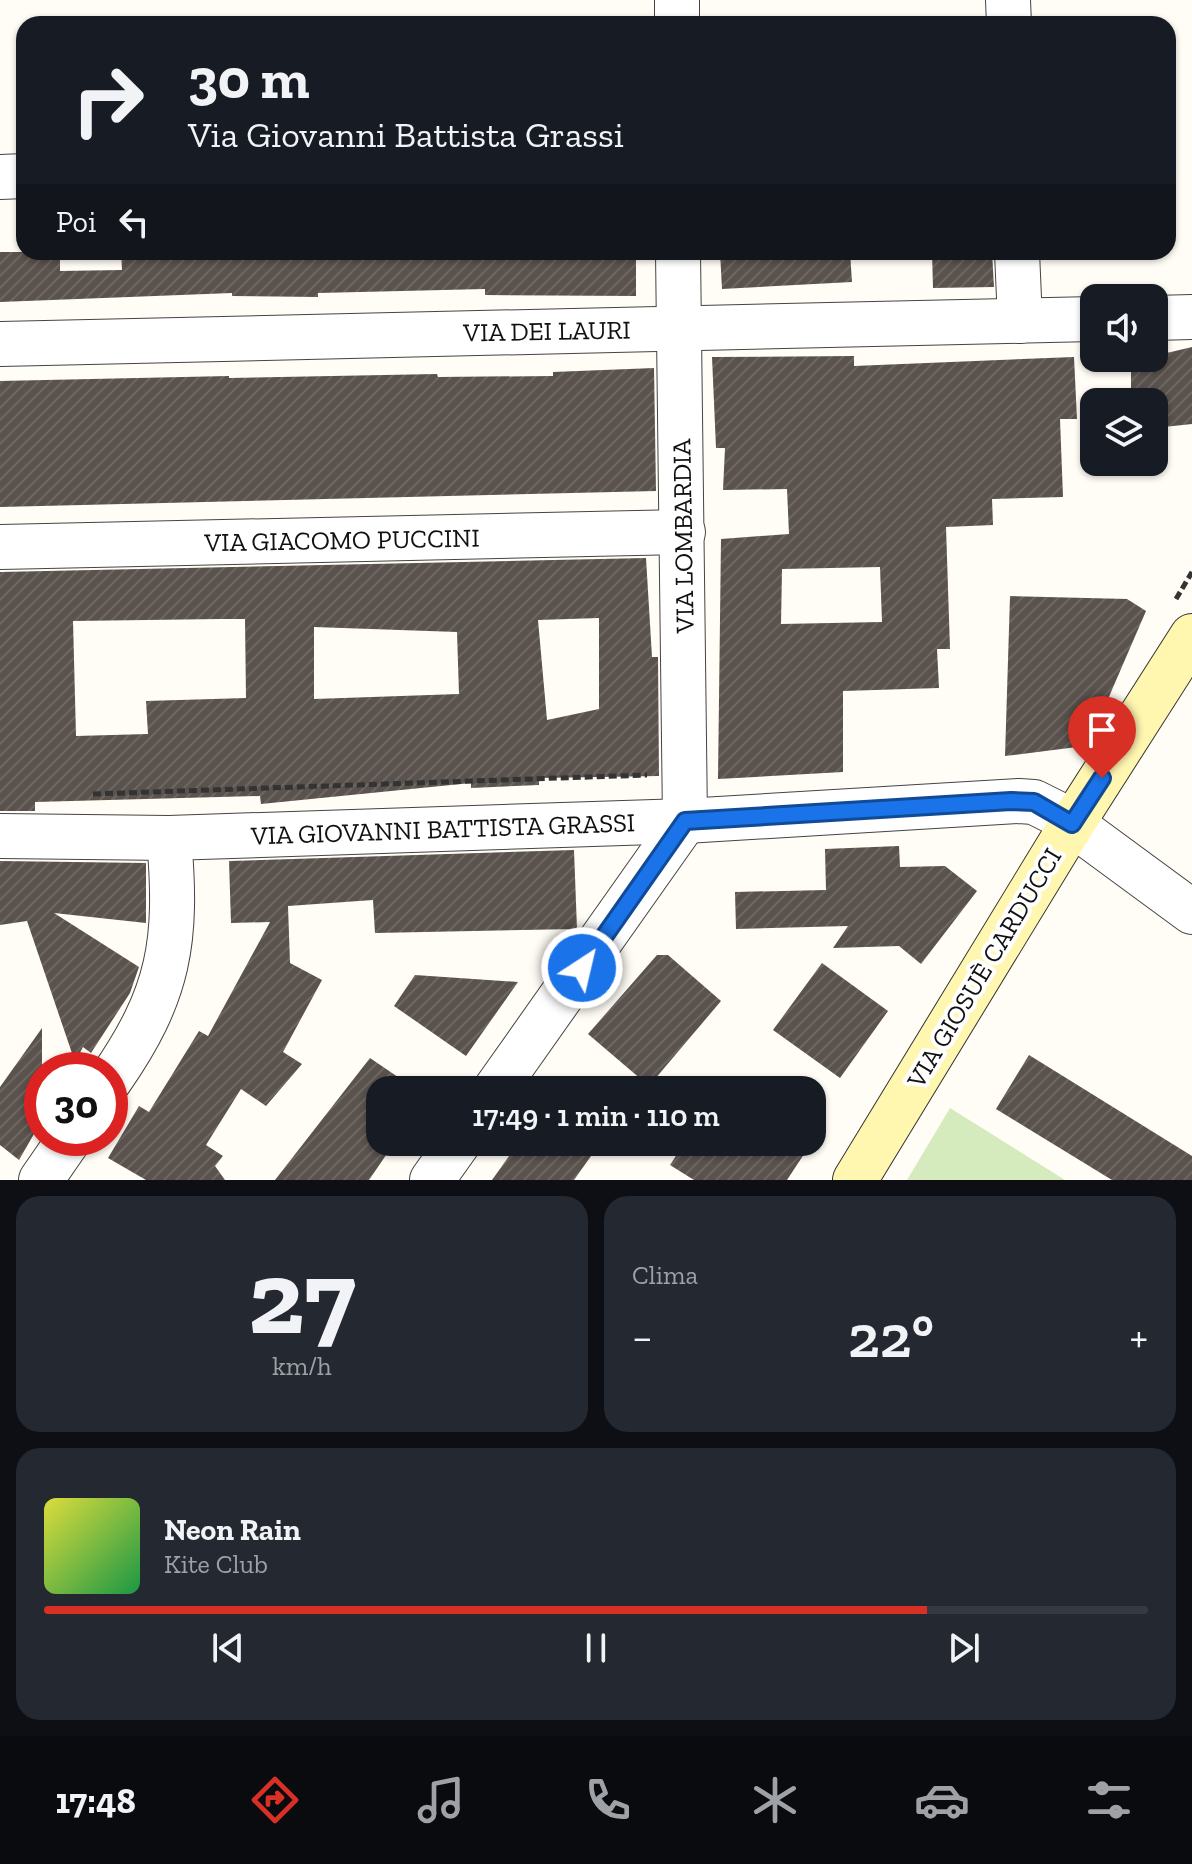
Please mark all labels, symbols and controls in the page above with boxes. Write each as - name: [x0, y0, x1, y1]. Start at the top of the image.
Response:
- text: 30 m: [188, 45, 310, 112]
- icon: right: [56, 48, 160, 152]
- text: Via Giovanni Battista Grassi: [188, 113, 624, 156]
- icon: left: [112, 200, 156, 244]
- text: Poi: [56, 204, 96, 240]
- map controls: [1080, 284, 1168, 476]
- button: sound: [1080, 284, 1168, 372]
- street label: VIA DEI LAURI: [462, 314, 631, 348]
- button: layers: [1080, 388, 1168, 476]
- street label: VIA LOMBARDIA: [665, 438, 701, 634]
- street label: VIA GIACOMO PUCCINI: [203, 522, 480, 558]
- pin: [1068, 696, 1136, 778]
- icon: arrive: [1080, 708, 1124, 752]
- street label: VIA GIOVANNI BATTISTA GRASSI: [249, 806, 636, 852]
- street label: VIA GIOSUÈ CARDUCCI: [899, 842, 1068, 1095]
- position arrow: [540, 926, 624, 1010]
- speed limit sign: 30: [24, 1052, 128, 1156]
- text: 17:49 · 1 min · 110 m: [472, 1098, 720, 1134]
- text: 27: [248, 1235, 356, 1360]
- text: Clima: [632, 1259, 698, 1291]
- text: 22°: [848, 1300, 934, 1372]
- text: −: [632, 1310, 653, 1363]
- text: +: [1129, 1310, 1148, 1363]
- text: km/h: [272, 1350, 332, 1382]
- text: Neon Rain: [164, 1512, 301, 1548]
- text: Kite Club: [164, 1548, 268, 1580]
- icon: previous: [206, 1626, 250, 1670]
- icon: pause: [574, 1626, 618, 1670]
- icon: next: [942, 1626, 986, 1670]
- icon: directions: [247, 1772, 303, 1828]
- icon: music: [413, 1772, 469, 1828]
- icon: phone: [580, 1772, 636, 1828]
- icon: climate: [747, 1772, 803, 1828]
- icon: car: [914, 1772, 970, 1828]
- icon: filters: [1081, 1772, 1137, 1828]
- text: 17:48: [55, 1779, 136, 1822]

